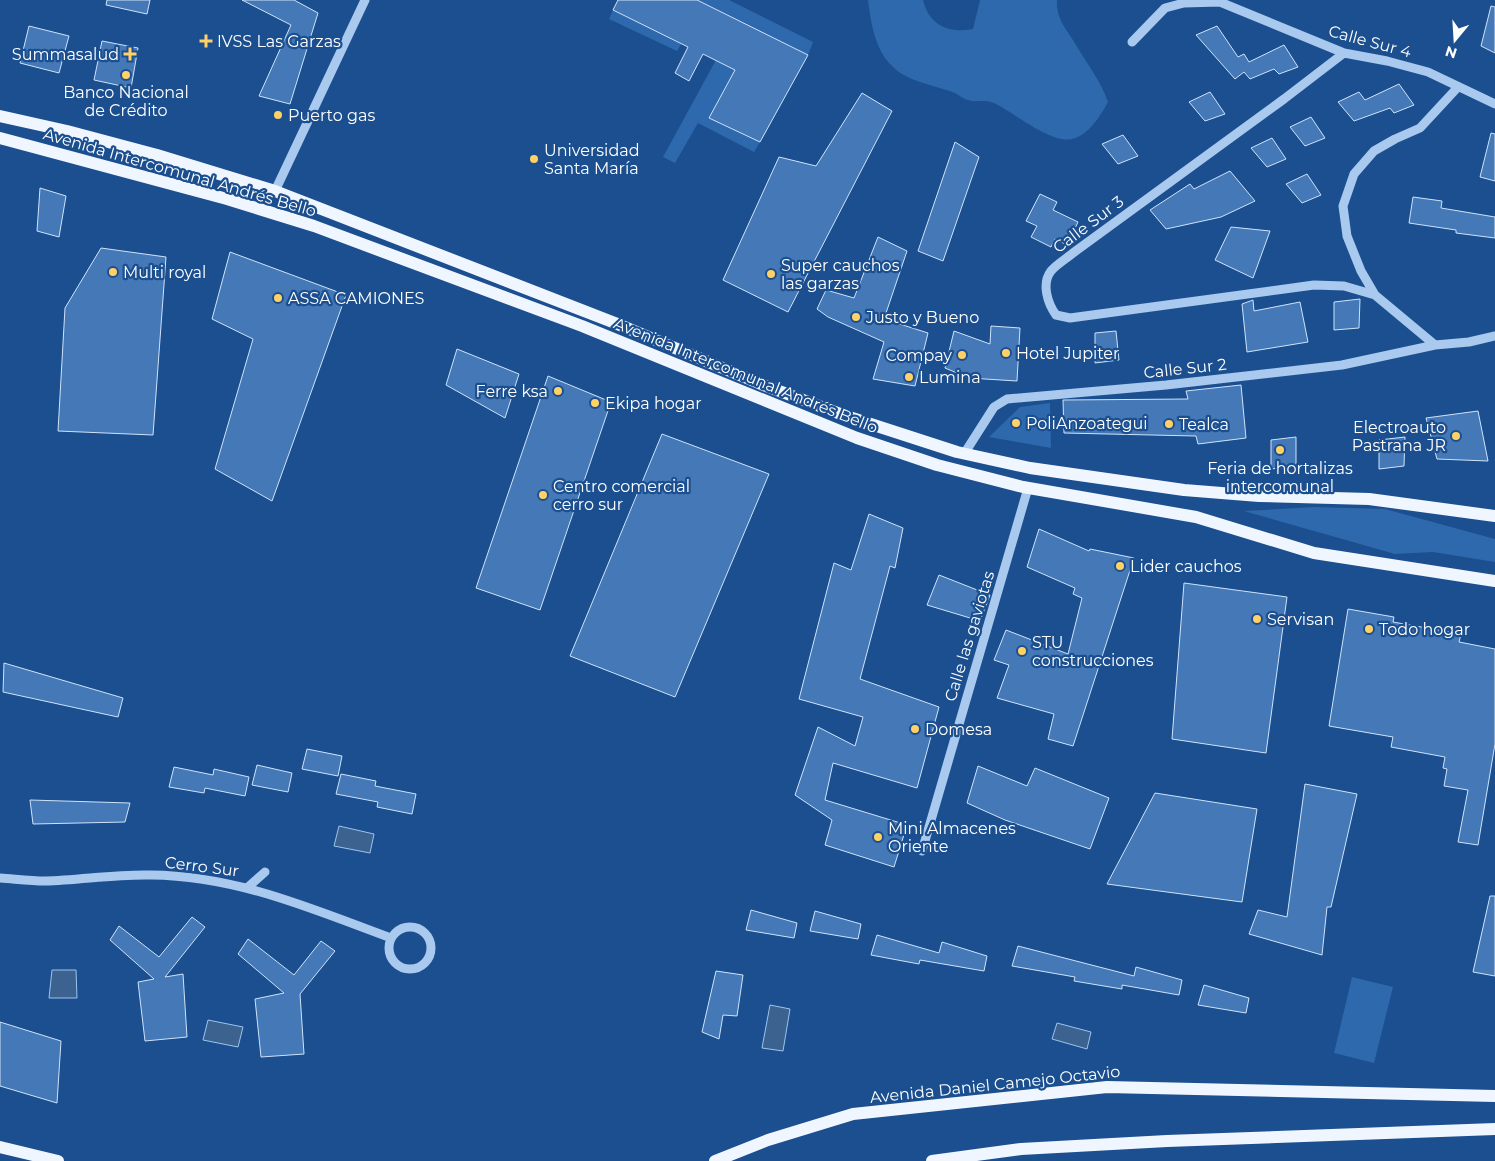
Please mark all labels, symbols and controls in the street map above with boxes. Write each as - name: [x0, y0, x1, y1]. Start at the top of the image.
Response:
- north arrow: [1430, 15, 1480, 65]
- street label: Calle Sur 4: [1326, 21, 1414, 62]
- place label: IVSS Las Garzas: [217, 32, 341, 51]
- marker: IVSS Las Garzas: [199, 34, 213, 48]
- text: N: [1443, 42, 1459, 63]
- place label: Summasalud: [12, 45, 119, 64]
- marker: Summasalud: [123, 47, 137, 61]
- marker: Banco Nacional de Crédito: [120, 69, 132, 81]
- place label: Banco Nacional de Crédito: [63, 83, 189, 120]
- place label: Puerto gas: [288, 106, 375, 125]
- marker: Puerto gas: [272, 109, 284, 121]
- street label: Avenida Intercomunal Andrés Bello: [41, 124, 319, 221]
- place label: Universidad Santa María: [544, 141, 640, 178]
- marker: Universidad Santa María: [528, 153, 540, 165]
- street label: Calle Sur 3: [1049, 192, 1127, 257]
- place label: Super cauchos las garzas: [781, 256, 900, 293]
- place label: Multi royal: [123, 263, 206, 282]
- marker: Multi royal: [107, 266, 119, 278]
- marker: Super cauchos las garzas: [765, 268, 777, 280]
- place label: ASSA CAMIONES: [288, 289, 425, 308]
- marker: ASSA CAMIONES: [272, 292, 284, 304]
- place label: Justo y Bueno: [865, 308, 979, 327]
- marker: Justo y Bueno: [850, 311, 862, 323]
- street label: Avenida Intercomunal Andrés Bello: [611, 314, 881, 437]
- place label: Hotel Jupiter: [1016, 344, 1119, 363]
- place label: Compay: [885, 346, 952, 365]
- marker: Hotel Jupiter: [1000, 347, 1012, 359]
- marker: Compay: [956, 349, 968, 361]
- street label: Calle Sur 2: [1143, 355, 1228, 382]
- place label: Lumina: [919, 368, 981, 387]
- marker: Lumina: [903, 371, 915, 383]
- place label: Ferre ksa: [476, 382, 548, 401]
- marker: Ferre ksa: [552, 385, 564, 397]
- place label: Ekipa hogar: [605, 394, 702, 413]
- marker: Ekipa hogar: [589, 397, 601, 409]
- place label: PoliAnzoategui: [1026, 414, 1148, 433]
- place label: Tealca: [1179, 415, 1229, 434]
- marker: PoliAnzoategui: [1010, 417, 1022, 429]
- marker: Tealca: [1163, 418, 1175, 430]
- place label: Electroauto Pastrana JR: [1352, 418, 1446, 455]
- marker: Electroauto Pastrana JR: [1450, 430, 1462, 442]
- marker: Feria de hortalizas intercomunal: [1274, 444, 1286, 456]
- place label: Feria de hortalizas intercomunal: [1207, 459, 1353, 496]
- place label: Centro comercial cerro sur: [553, 477, 690, 514]
- marker: Centro comercial cerro sur: [537, 489, 549, 501]
- place label: Lider cauchos: [1130, 557, 1242, 576]
- marker: Lider cauchos: [1114, 560, 1126, 572]
- street label: Calle las gaviotas: [941, 568, 998, 704]
- place label: Servisan: [1267, 610, 1334, 629]
- marker: Servisan: [1251, 613, 1263, 625]
- place label: Todo hogar: [1379, 620, 1470, 639]
- marker: Todo hogar: [1363, 623, 1375, 635]
- place label: STU construcciones: [1032, 633, 1154, 670]
- marker: STU construcciones: [1016, 645, 1028, 657]
- place label: Domesa: [925, 720, 992, 739]
- marker: Domesa: [909, 723, 921, 735]
- place label: Mini Almacenes Oriente: [888, 819, 1016, 856]
- marker: Mini Almacenes Oriente: [872, 831, 884, 843]
- street label: Cerro Sur: [164, 853, 240, 880]
- street label: Avenida Daniel Camejo Octavio: [869, 1062, 1121, 1107]

